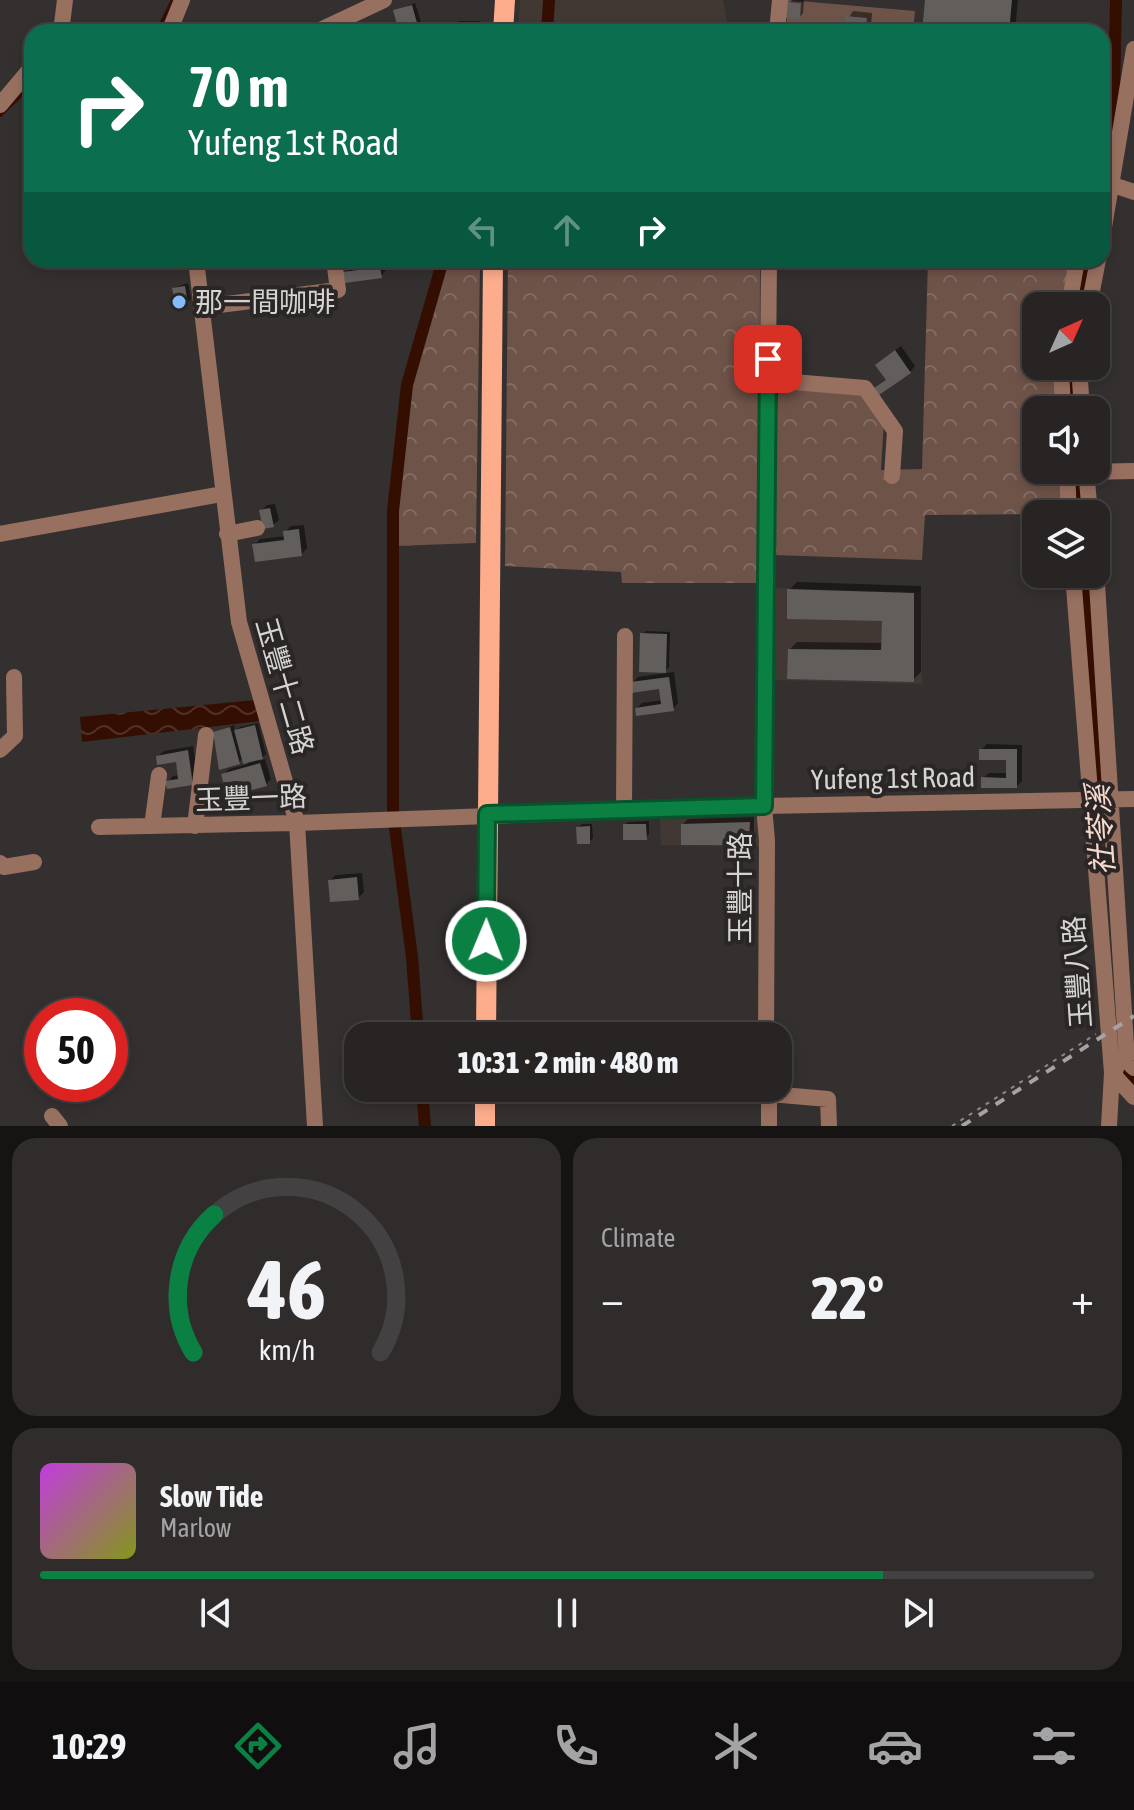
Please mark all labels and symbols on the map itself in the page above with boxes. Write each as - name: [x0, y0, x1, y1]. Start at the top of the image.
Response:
- place label: 那一間咖啡: [195, 286, 335, 318]
- north arrow: [1022, 292, 1110, 380]
- marker: 那一間咖啡: [170, 293, 188, 311]
- pin: [734, 325, 802, 393]
- street label: 玉豐十二路: [250, 614, 320, 758]
- street label: Yufeng 1st Road: [811, 761, 975, 795]
- street label: 玉豐一路: [194, 780, 308, 816]
- water label: 社苓溪: [1080, 780, 1120, 876]
- street label: 玉豐十路: [724, 832, 756, 944]
- position arrow: [444, 899, 528, 983]
- street label: 玉豐八路: [1057, 915, 1097, 1029]
- speed limit sign: 50: [24, 998, 128, 1102]

